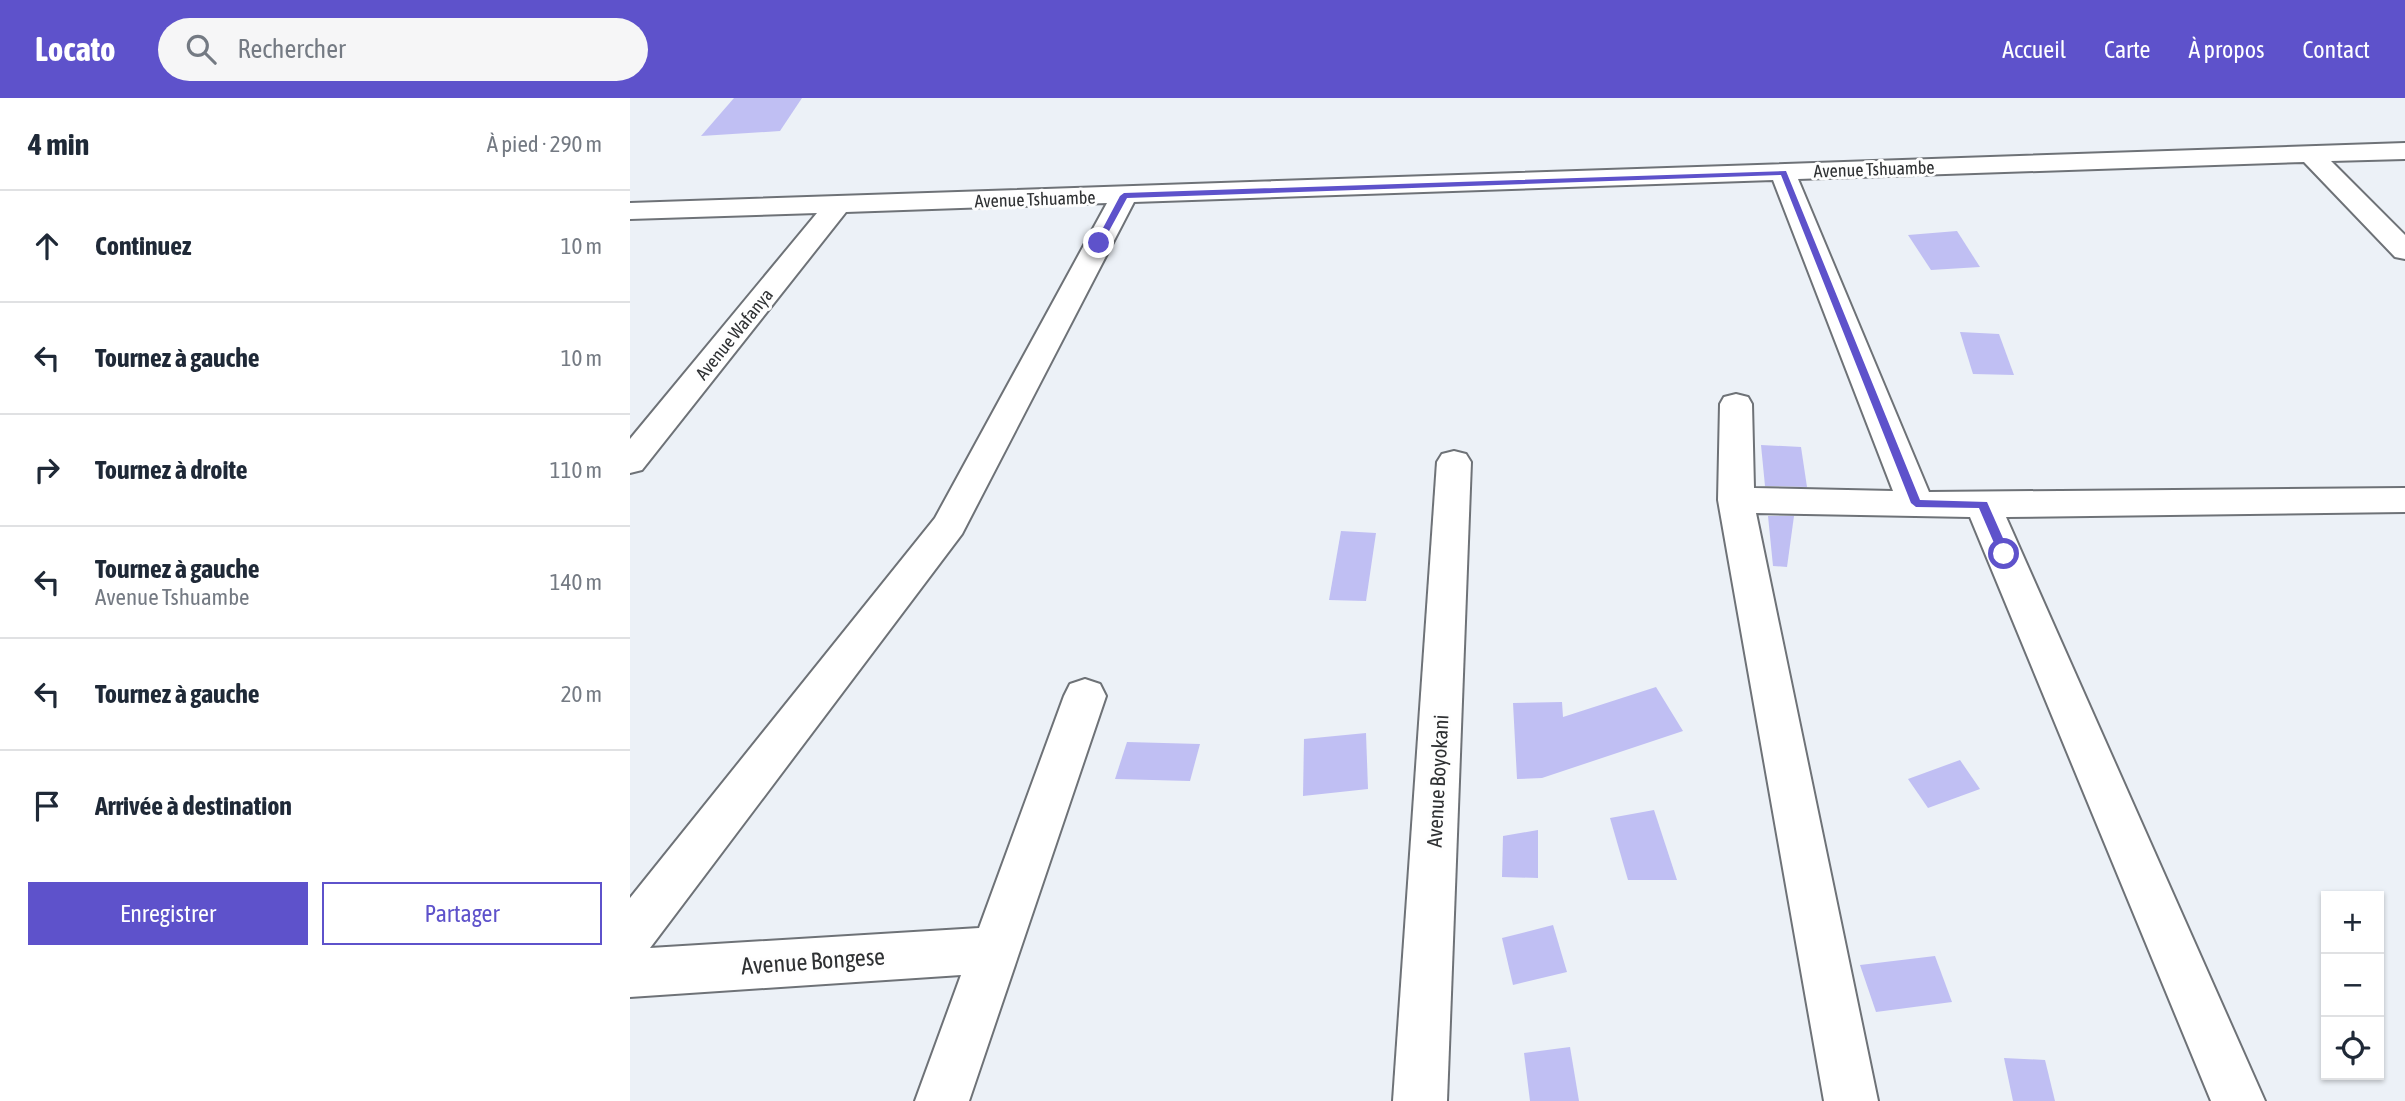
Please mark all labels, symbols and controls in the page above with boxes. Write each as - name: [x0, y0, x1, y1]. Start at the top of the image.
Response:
- search box: [158, 18, 648, 81]
- text: Locato: [35, 30, 116, 68]
- icon: search: [182, 30, 220, 68]
- text: Rechercher: [238, 34, 346, 64]
- text: Accueil: [2002, 36, 2066, 63]
- text: Carte: [2104, 36, 2150, 63]
- text: À propos: [2188, 36, 2264, 63]
- text: Contact: [2302, 36, 2370, 63]
- text: 4 min: [28, 127, 89, 161]
- text: À pied · 290 m: [487, 131, 602, 157]
- street label: Avenue Tshuambe: [1813, 156, 1935, 182]
- street label: Avenue Tshuambe: [974, 186, 1096, 212]
- icon: ahead: [28, 227, 66, 265]
- route end: [1083, 227, 1114, 258]
- text: Continuez: [95, 231, 191, 261]
- text: 10 m: [561, 233, 602, 259]
- street label: Avenue Wafanya: [691, 284, 777, 384]
- icon: left: [28, 339, 66, 377]
- text: Tournez à gauche: [95, 343, 260, 373]
- text: 10 m: [561, 345, 602, 371]
- icon: right: [28, 451, 66, 489]
- text: Tournez à droite: [95, 455, 248, 485]
- text: 110 m: [550, 457, 602, 483]
- route start: [1988, 538, 2019, 569]
- text: Tournez à gauche: [95, 554, 260, 584]
- icon: left: [28, 563, 66, 601]
- text: 140 m: [550, 569, 602, 595]
- text: Avenue Tshuambe: [95, 584, 250, 610]
- icon: left: [28, 675, 66, 713]
- text: Tournez à gauche: [95, 679, 260, 709]
- text: 20 m: [561, 681, 602, 707]
- street label: Avenue Boyokani: [1422, 714, 1452, 848]
- icon: arrive: [28, 787, 66, 825]
- text: Arrivée à destination: [95, 791, 292, 821]
- button: Enregistrer: [28, 882, 308, 945]
- button: Partager: [322, 882, 602, 945]
- map controls: [2321, 891, 2384, 1080]
- button: +: [2321, 891, 2384, 954]
- street label: Avenue Bongese: [740, 943, 886, 979]
- button: −: [2321, 954, 2384, 1017]
- button: locate: [2321, 1017, 2384, 1080]

